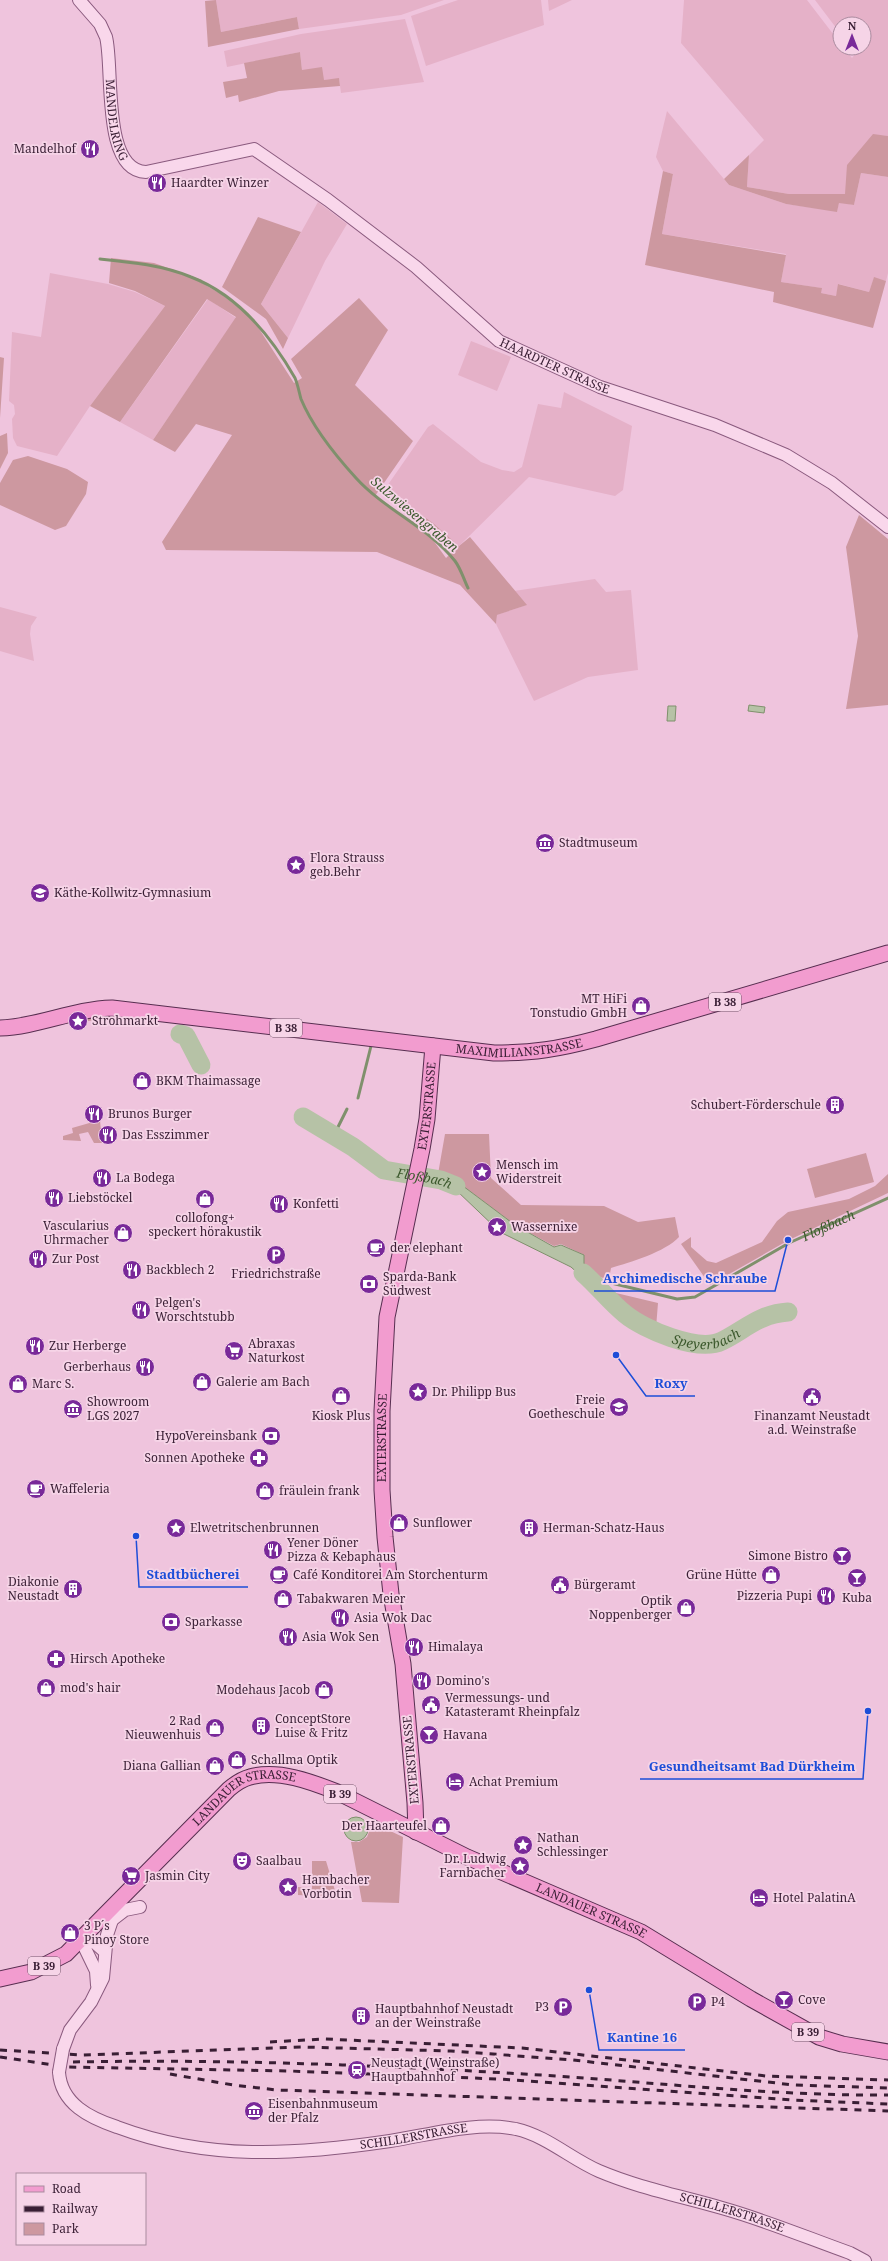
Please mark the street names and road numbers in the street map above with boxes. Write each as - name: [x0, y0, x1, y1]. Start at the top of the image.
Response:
- street label: MANDELRING: [102, 79, 133, 164]
- street label: HAARDTER STRASSE: [497, 333, 612, 398]
- road number: B 38: [709, 993, 741, 1011]
- road number: B 38: [270, 1019, 302, 1037]
- street label: MAXIMILIANSTRASSE: [455, 1034, 584, 1062]
- street label: EXTERSTRASSE: [413, 1061, 440, 1151]
- street label: EXTERSTRASSE: [373, 1393, 391, 1482]
- street label: EXTERSTRASSE: [398, 1715, 423, 1805]
- street label: LANDAUER STRASSE: [188, 1765, 298, 1829]
- road number: B 39: [324, 1785, 356, 1803]
- street label: LANDAUER STRASSE: [533, 1879, 651, 1942]
- road number: B 39: [28, 1957, 60, 1975]
- road number: B 39: [792, 2023, 824, 2041]
- street label: SCHILLERSTRASSE: [359, 2119, 468, 2153]
- street label: SCHILLERSTRASSE: [678, 2188, 787, 2236]

